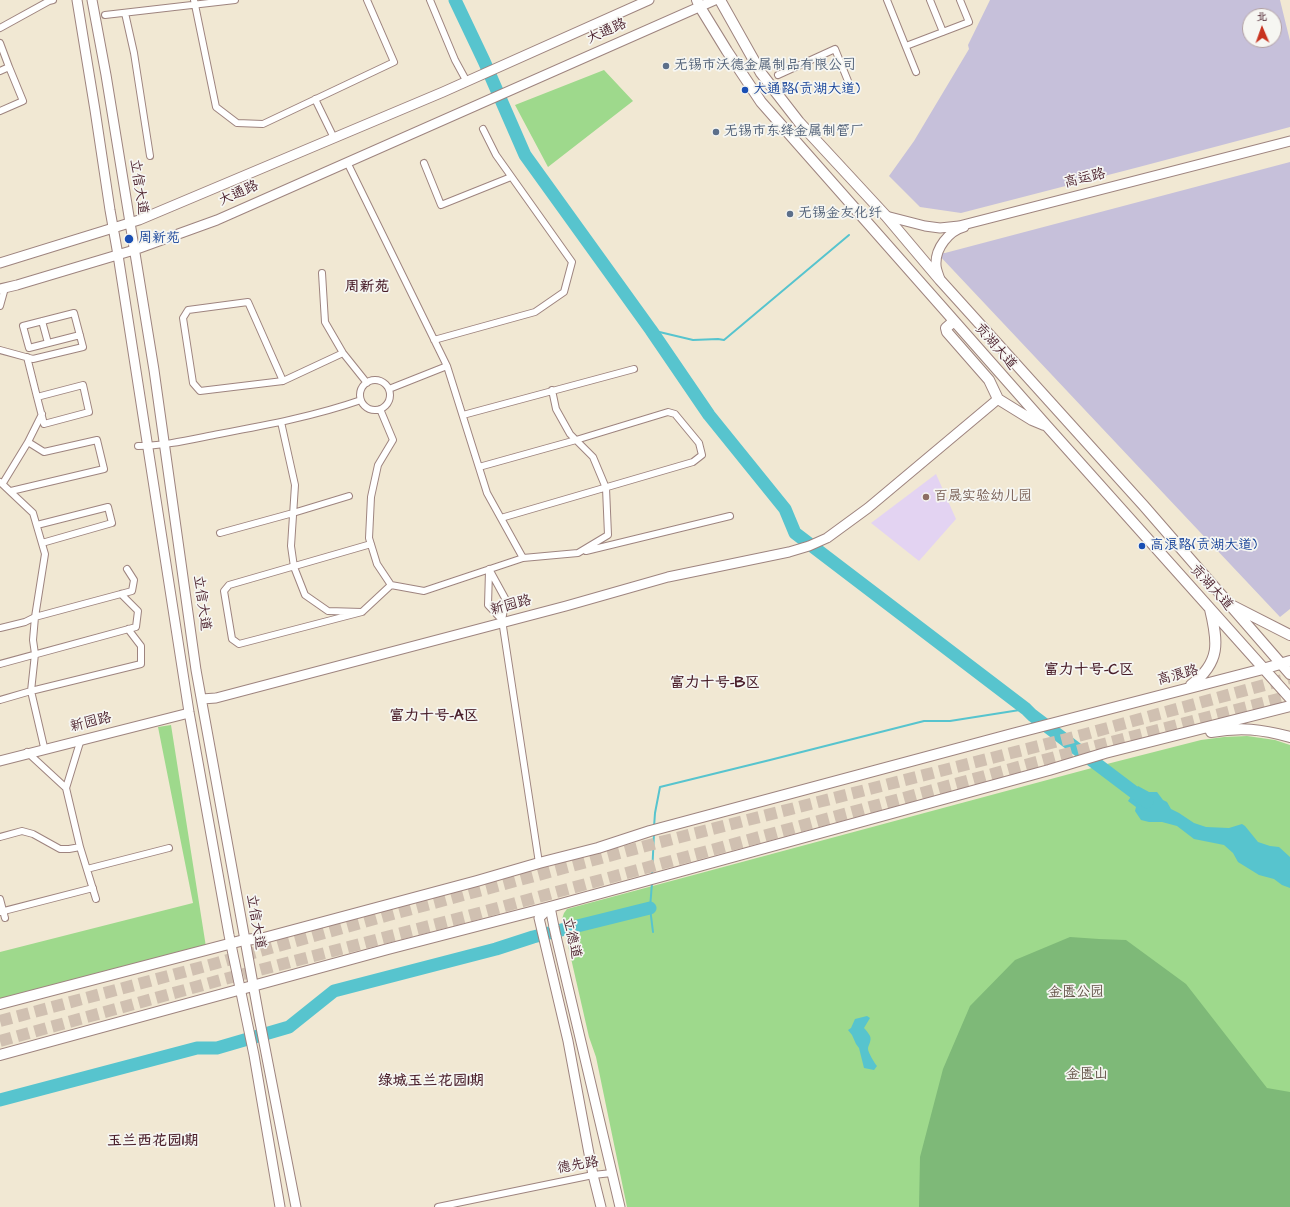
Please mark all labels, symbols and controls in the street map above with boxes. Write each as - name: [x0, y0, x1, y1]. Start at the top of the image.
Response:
- north arrow: [1242, 8, 1282, 48]
- text: 北: [1256, 9, 1267, 24]
- street label: 大通路: [584, 16, 630, 48]
- place label: 无锡市沃德金属制品有限公司: [674, 58, 856, 74]
- marker: 无锡市沃德金属制品有限公司: [661, 61, 671, 71]
- place label: 大通路(贡湖大道): [753, 82, 860, 98]
- marker: 大通路(贡湖大道): [740, 85, 750, 95]
- place label: 无锡市东绛金属制管厂: [724, 124, 864, 140]
- marker: 无锡市东绛金属制管厂: [711, 127, 721, 137]
- street label: 立信大道: [125, 158, 151, 216]
- street label: 高运路: [1063, 166, 1107, 192]
- street label: 大通路: [216, 178, 262, 210]
- place label: 无锡金友化纤: [798, 206, 882, 222]
- marker: 无锡金友化纤: [785, 209, 795, 219]
- place label: 周新苑: [138, 231, 180, 247]
- marker: 周新苑: [123, 233, 135, 245]
- district label: 周新苑: [345, 279, 389, 297]
- street label: 贡湖大道: [970, 320, 1020, 374]
- place label: 百晟实验幼儿园: [934, 489, 1032, 505]
- marker: 百晟实验幼儿园: [921, 492, 931, 502]
- place label: 高浪路(贡湖大道): [1150, 538, 1257, 554]
- marker: 高浪路(贡湖大道): [1137, 541, 1147, 551]
- street label: 贡湖大道: [1186, 562, 1236, 614]
- street label: 立信大道: [189, 574, 213, 632]
- street label: 新园路: [489, 592, 533, 620]
- district label: 富力十号-C区: [1044, 662, 1134, 680]
- street label: 高浪路: [1156, 662, 1200, 690]
- district label: 富力十号-B区: [670, 675, 760, 693]
- district label: 富力十号-A区: [389, 708, 479, 726]
- street label: 新园路: [69, 710, 113, 736]
- street label: 立信大道: [242, 893, 268, 951]
- street label: 立德道: [558, 916, 584, 960]
- park label: 金匮公园: [1048, 985, 1104, 1001]
- park label: 金匮山: [1066, 1067, 1108, 1083]
- district label: 绿城玉兰花园1期: [378, 1073, 484, 1091]
- district label: 玉兰西花园1期: [107, 1133, 199, 1151]
- street label: 德先路: [556, 1154, 600, 1178]

